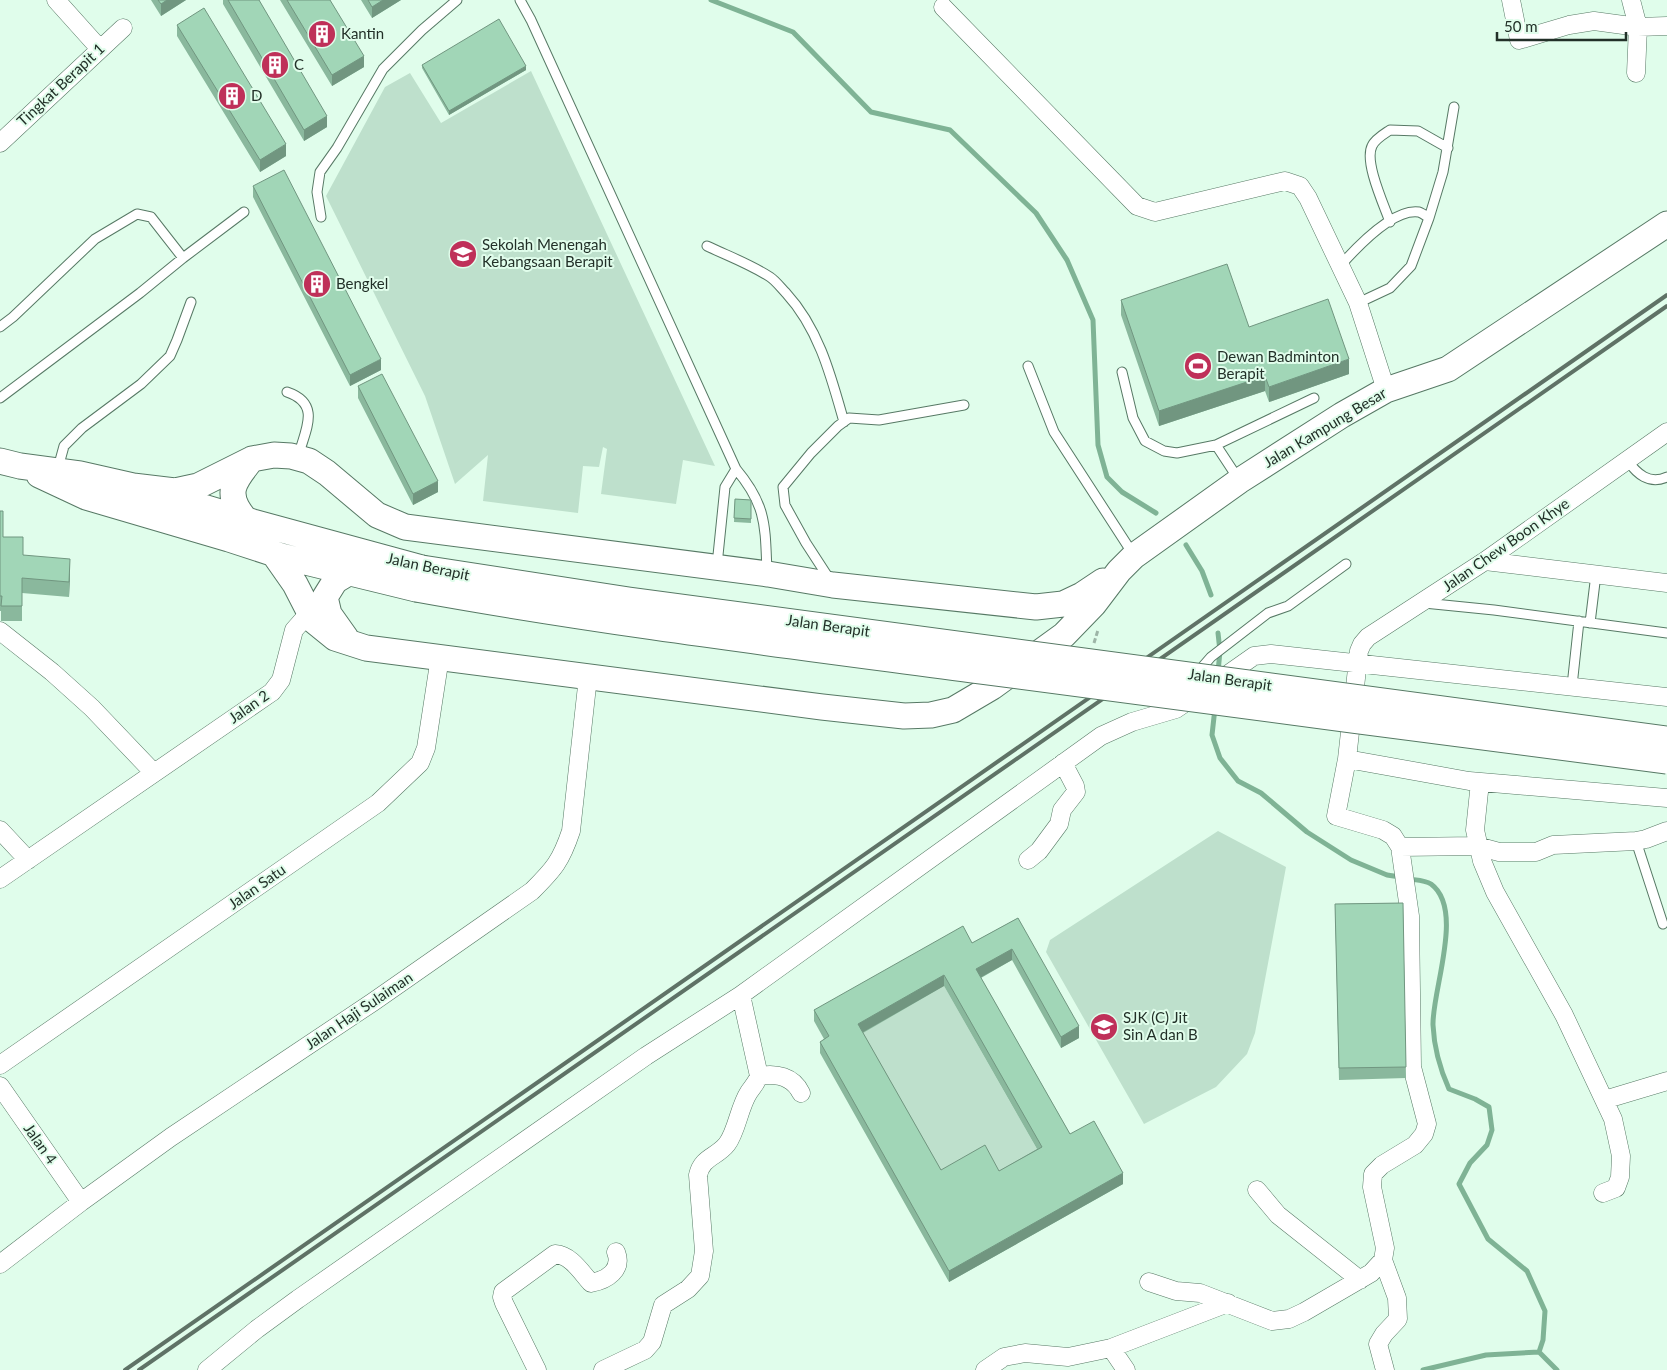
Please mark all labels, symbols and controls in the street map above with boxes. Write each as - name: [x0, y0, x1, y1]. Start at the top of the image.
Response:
- scale bar: [1497, 10, 1626, 42]
- text: 50 m: [1504, 17, 1538, 35]
- building icon: Kantin: [307, 19, 337, 49]
- place label: Kantin: [341, 24, 384, 42]
- street label: Tingkat Berapit 1: [13, 39, 108, 129]
- building icon: C: [260, 50, 290, 80]
- place label: C: [294, 55, 304, 73]
- building icon: D: [217, 81, 247, 111]
- place label: D: [251, 86, 262, 104]
- place label: Sekolah Menengah Kebangsaan Berapit: [482, 235, 613, 270]
- school or university icon: Sekolah Menengah Kebangsaan Berapit: [448, 239, 478, 269]
- building icon: Bengkel: [302, 269, 332, 299]
- place label: Bengkel: [336, 274, 388, 292]
- place label: Dewan Badminton Berapit: [1217, 347, 1339, 382]
- sports icon: Dewan Badminton Berapit: [1183, 351, 1213, 381]
- street label: Jalan Kampung Besar: [1260, 383, 1390, 471]
- street label: Jalan Chew Boon Khye: [1439, 494, 1572, 595]
- street label: Jalan Berapit: [385, 548, 472, 584]
- street label: Jalan Berapit: [785, 610, 872, 640]
- street label: Jalan Berapit: [1187, 664, 1274, 694]
- street label: Jalan 2: [225, 686, 272, 727]
- street label: Jalan Satu: [224, 860, 289, 912]
- street label: Jalan Haji Sulaiman: [301, 968, 416, 1053]
- place label: SJK (C) Jit Sin A dan B: [1123, 1008, 1198, 1043]
- school or university icon: SJK (C) Jit Sin A dan B: [1089, 1012, 1119, 1042]
- street label: Jalan 4: [20, 1120, 61, 1167]

